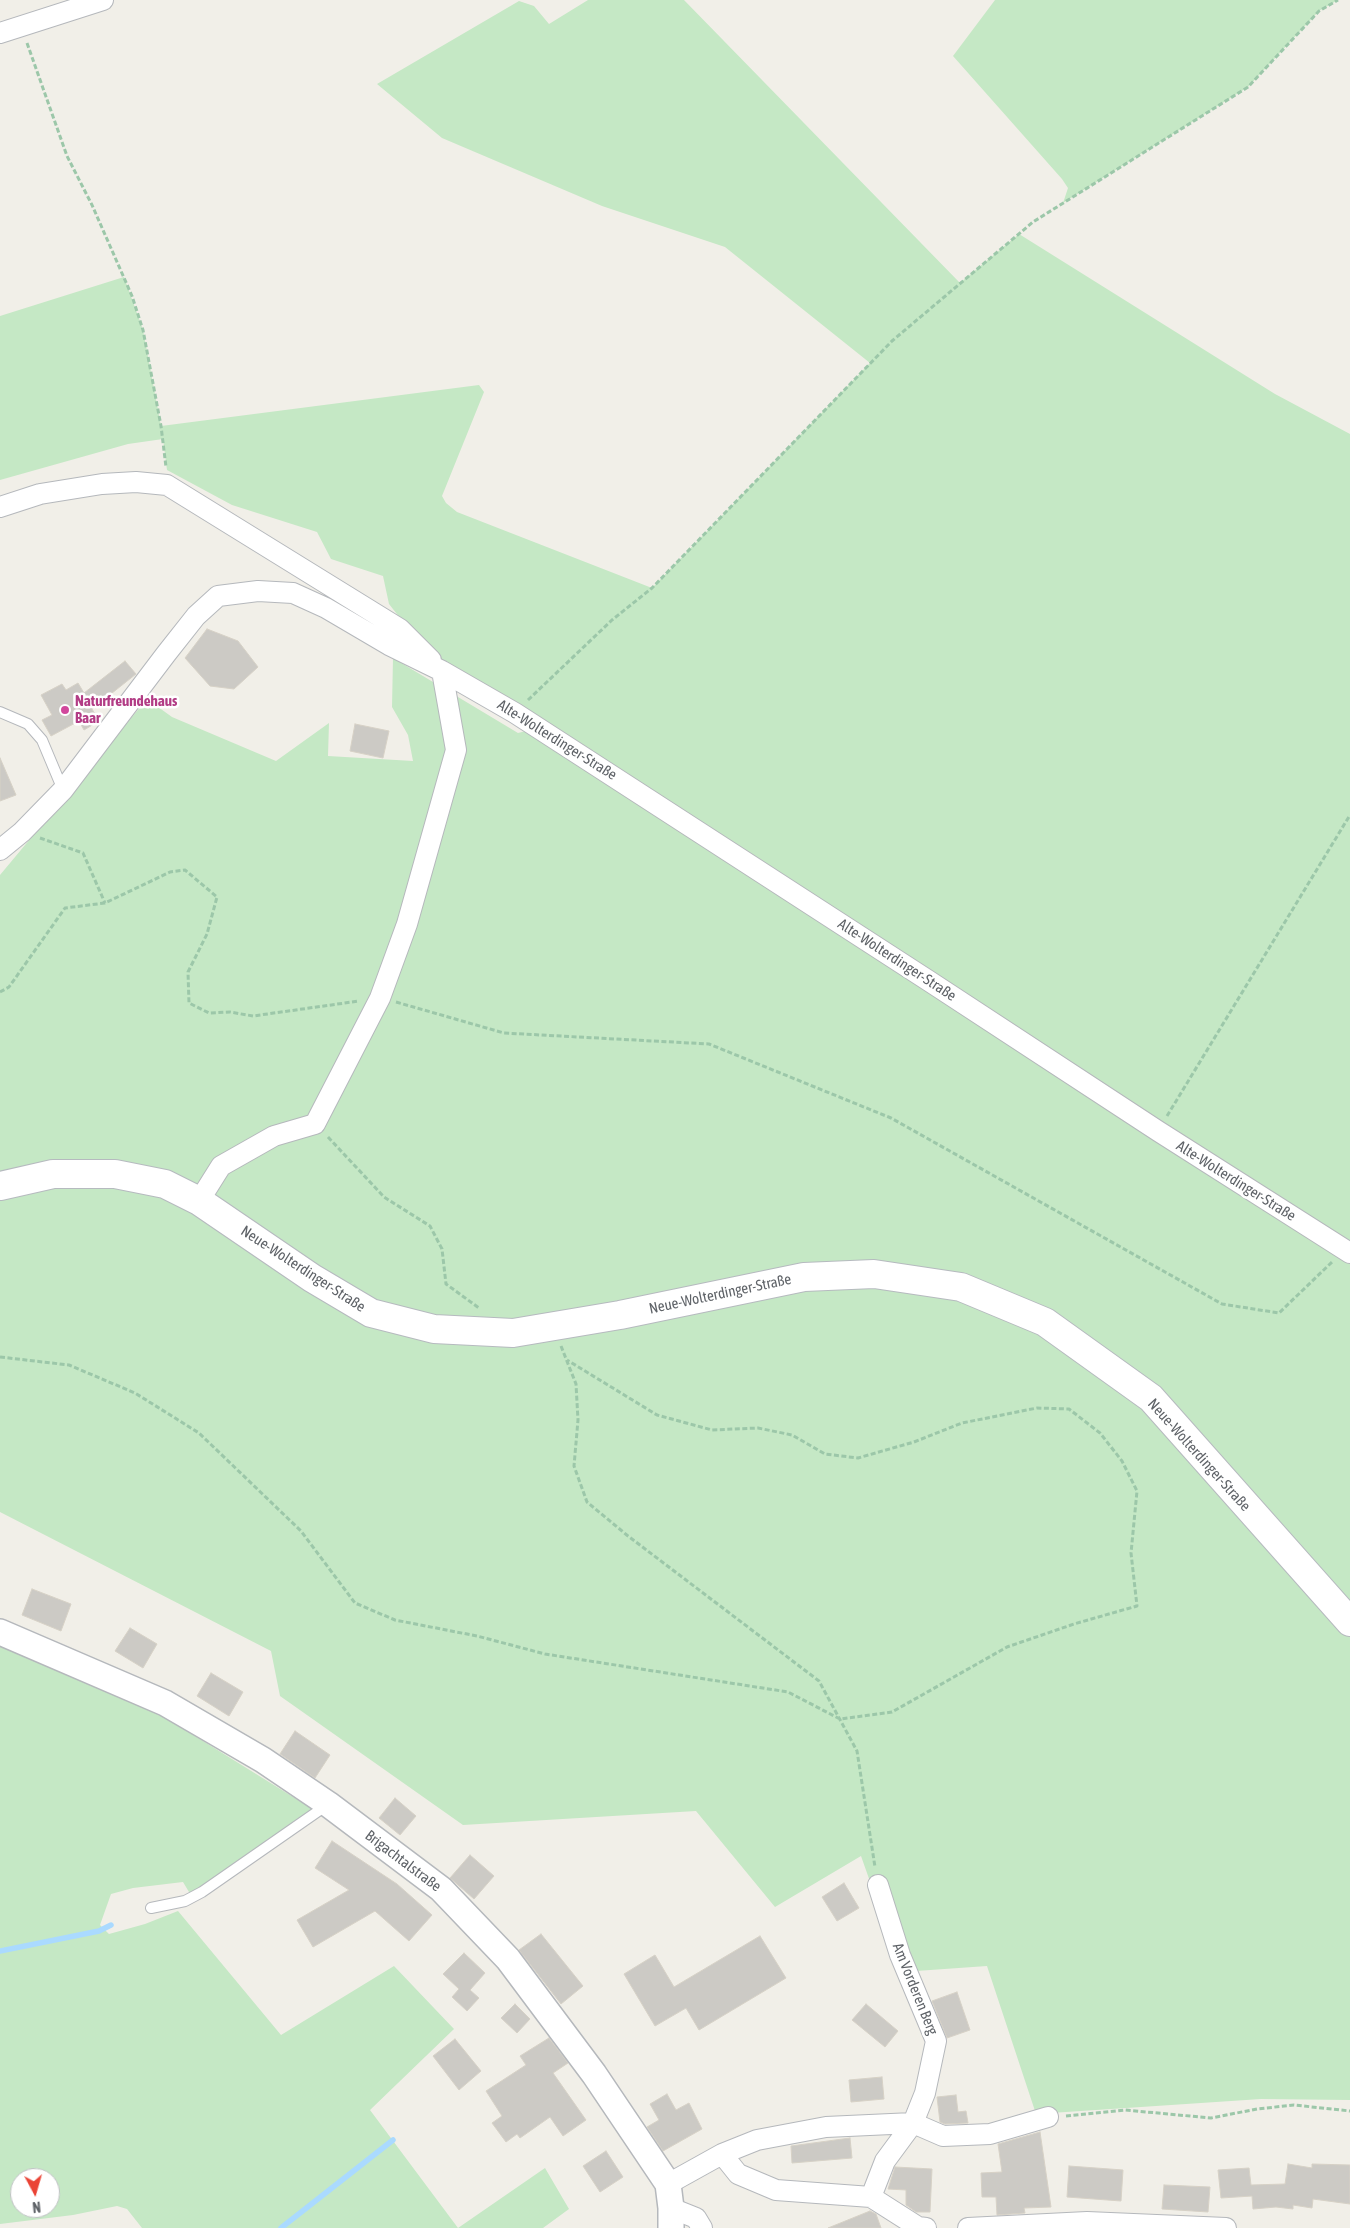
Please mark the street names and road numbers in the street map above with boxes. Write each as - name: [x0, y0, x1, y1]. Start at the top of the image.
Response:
- street label: Alte-Wolterdinger-Straße: [494, 696, 620, 784]
- street label: Alte-Wolterdinger-Straße: [834, 915, 960, 1005]
- street label: Alte-Wolterdinger-Straße: [1173, 1137, 1299, 1225]
- street label: Neue-Wolterdinger-Straße: [237, 1222, 369, 1316]
- street label: Neue-Wolterdinger-Straße: [647, 1270, 793, 1318]
- street label: Neue-Wolterdinger-Straße: [1144, 1395, 1254, 1515]
- street label: Brigachtalstraße: [361, 1826, 445, 1896]
- street label: Am Vorderen Berg: [888, 1940, 942, 2038]

